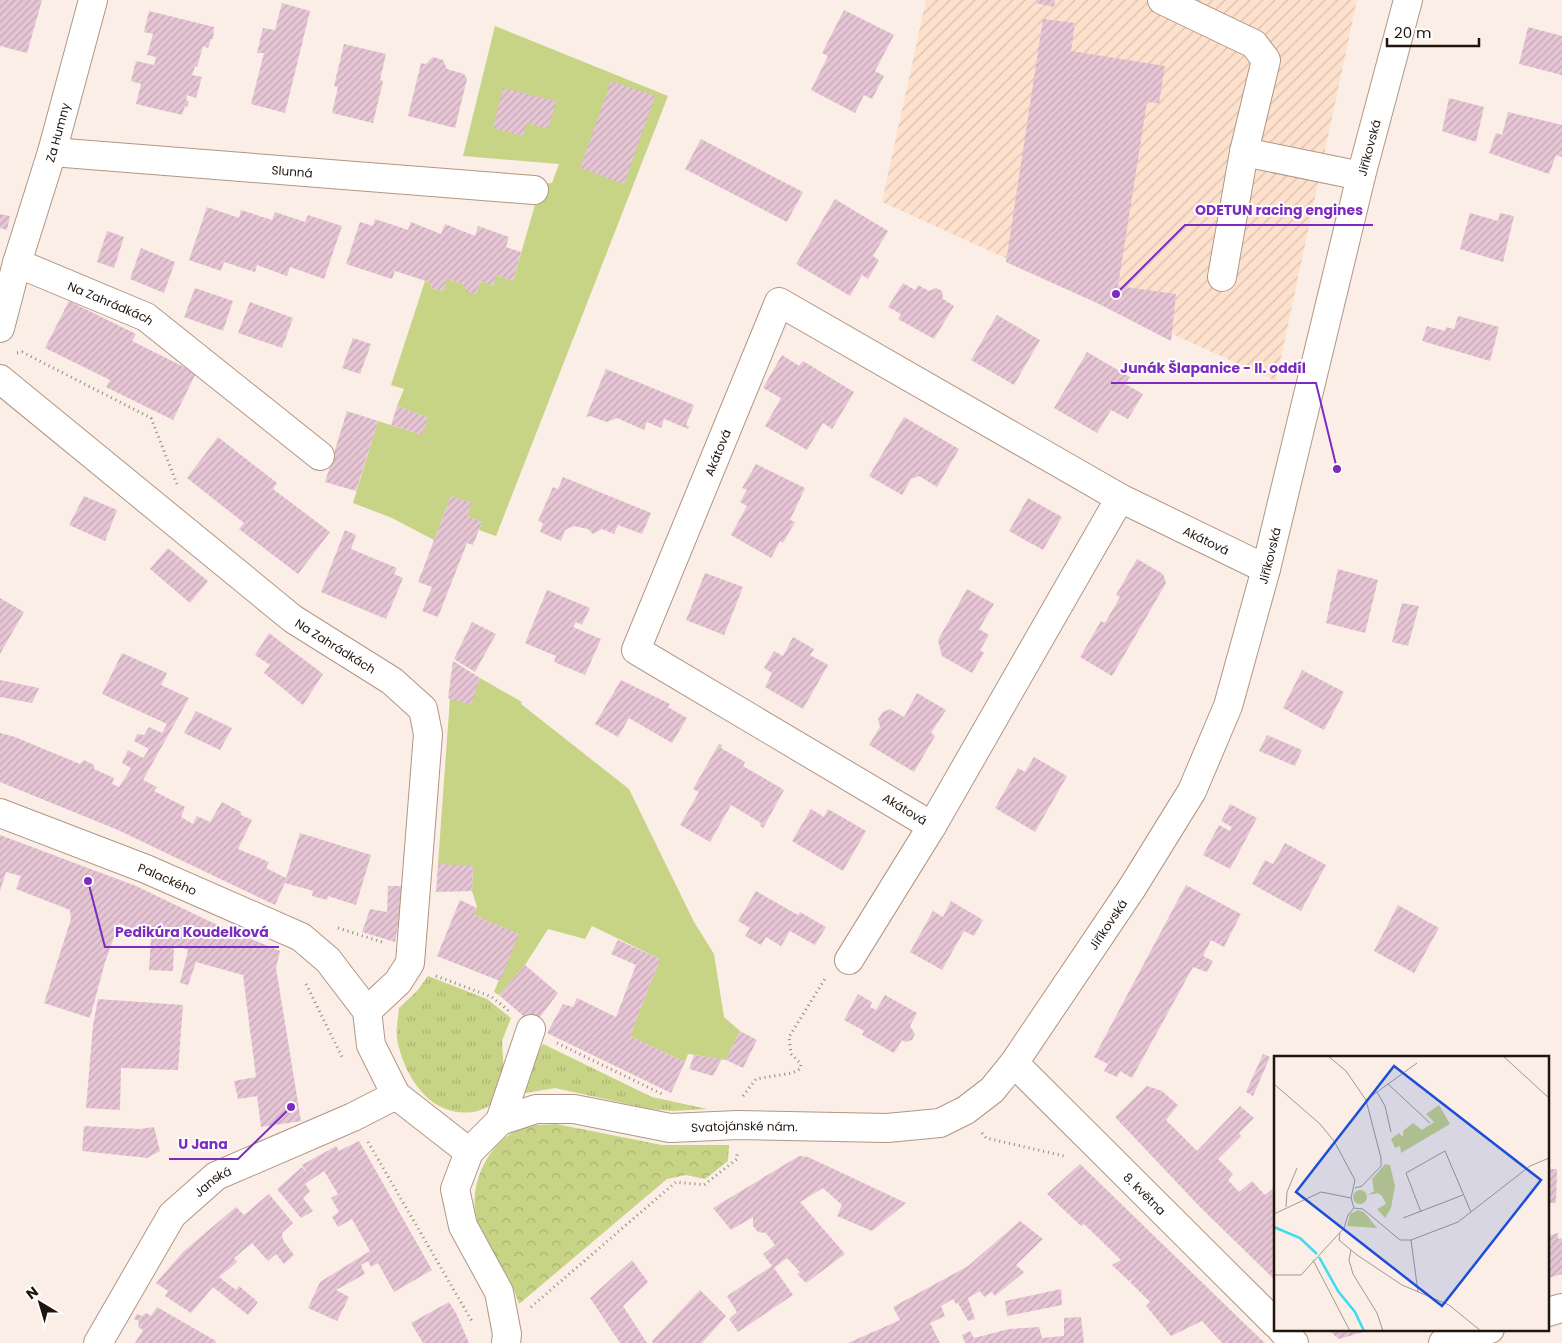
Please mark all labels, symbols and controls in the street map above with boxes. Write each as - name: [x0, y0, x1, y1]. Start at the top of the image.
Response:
- scale bar: [1387, 15, 1480, 47]
- text: 20 m: [1394, 22, 1432, 43]
- street label: Za Humny: [41, 101, 73, 164]
- street label: Jiříkovská: [1353, 117, 1384, 178]
- street label: Slunná: [271, 161, 313, 181]
- callout: ODETUN racing engines: [1185, 196, 1373, 225]
- text: ODETUN racing engines: [1195, 200, 1363, 220]
- street label: Na Zahrádkách: [65, 277, 158, 329]
- callout: Junák Šlapanice - II. oddíl: [1111, 354, 1316, 383]
- text: Junák Šlapanice - II. oddíl: [1120, 358, 1306, 378]
- street label: Akátová: [700, 426, 734, 478]
- street label: Akátová: [1181, 522, 1232, 558]
- street label: Jiříkovská: [1254, 526, 1284, 586]
- street label: Na Zahrádkách: [292, 614, 379, 677]
- street label: Akátová: [880, 789, 930, 829]
- street label: Palackého: [136, 858, 200, 899]
- street label: Jiříkovská: [1084, 895, 1131, 953]
- callout: Pedikúra Koudelková: [105, 918, 279, 947]
- text: Pedikúra Koudelková: [115, 922, 269, 942]
- inset map: [1274, 1056, 1550, 1330]
- street label: Svatojánské nám.: [691, 1116, 798, 1136]
- callout: U Jana: [169, 1130, 238, 1159]
- text: U Jana: [178, 1134, 228, 1154]
- street label: Janská: [190, 1162, 234, 1200]
- street label: 8. května: [1120, 1169, 1170, 1219]
- north arrow: [15, 1278, 65, 1328]
- text: N: [22, 1282, 42, 1304]

